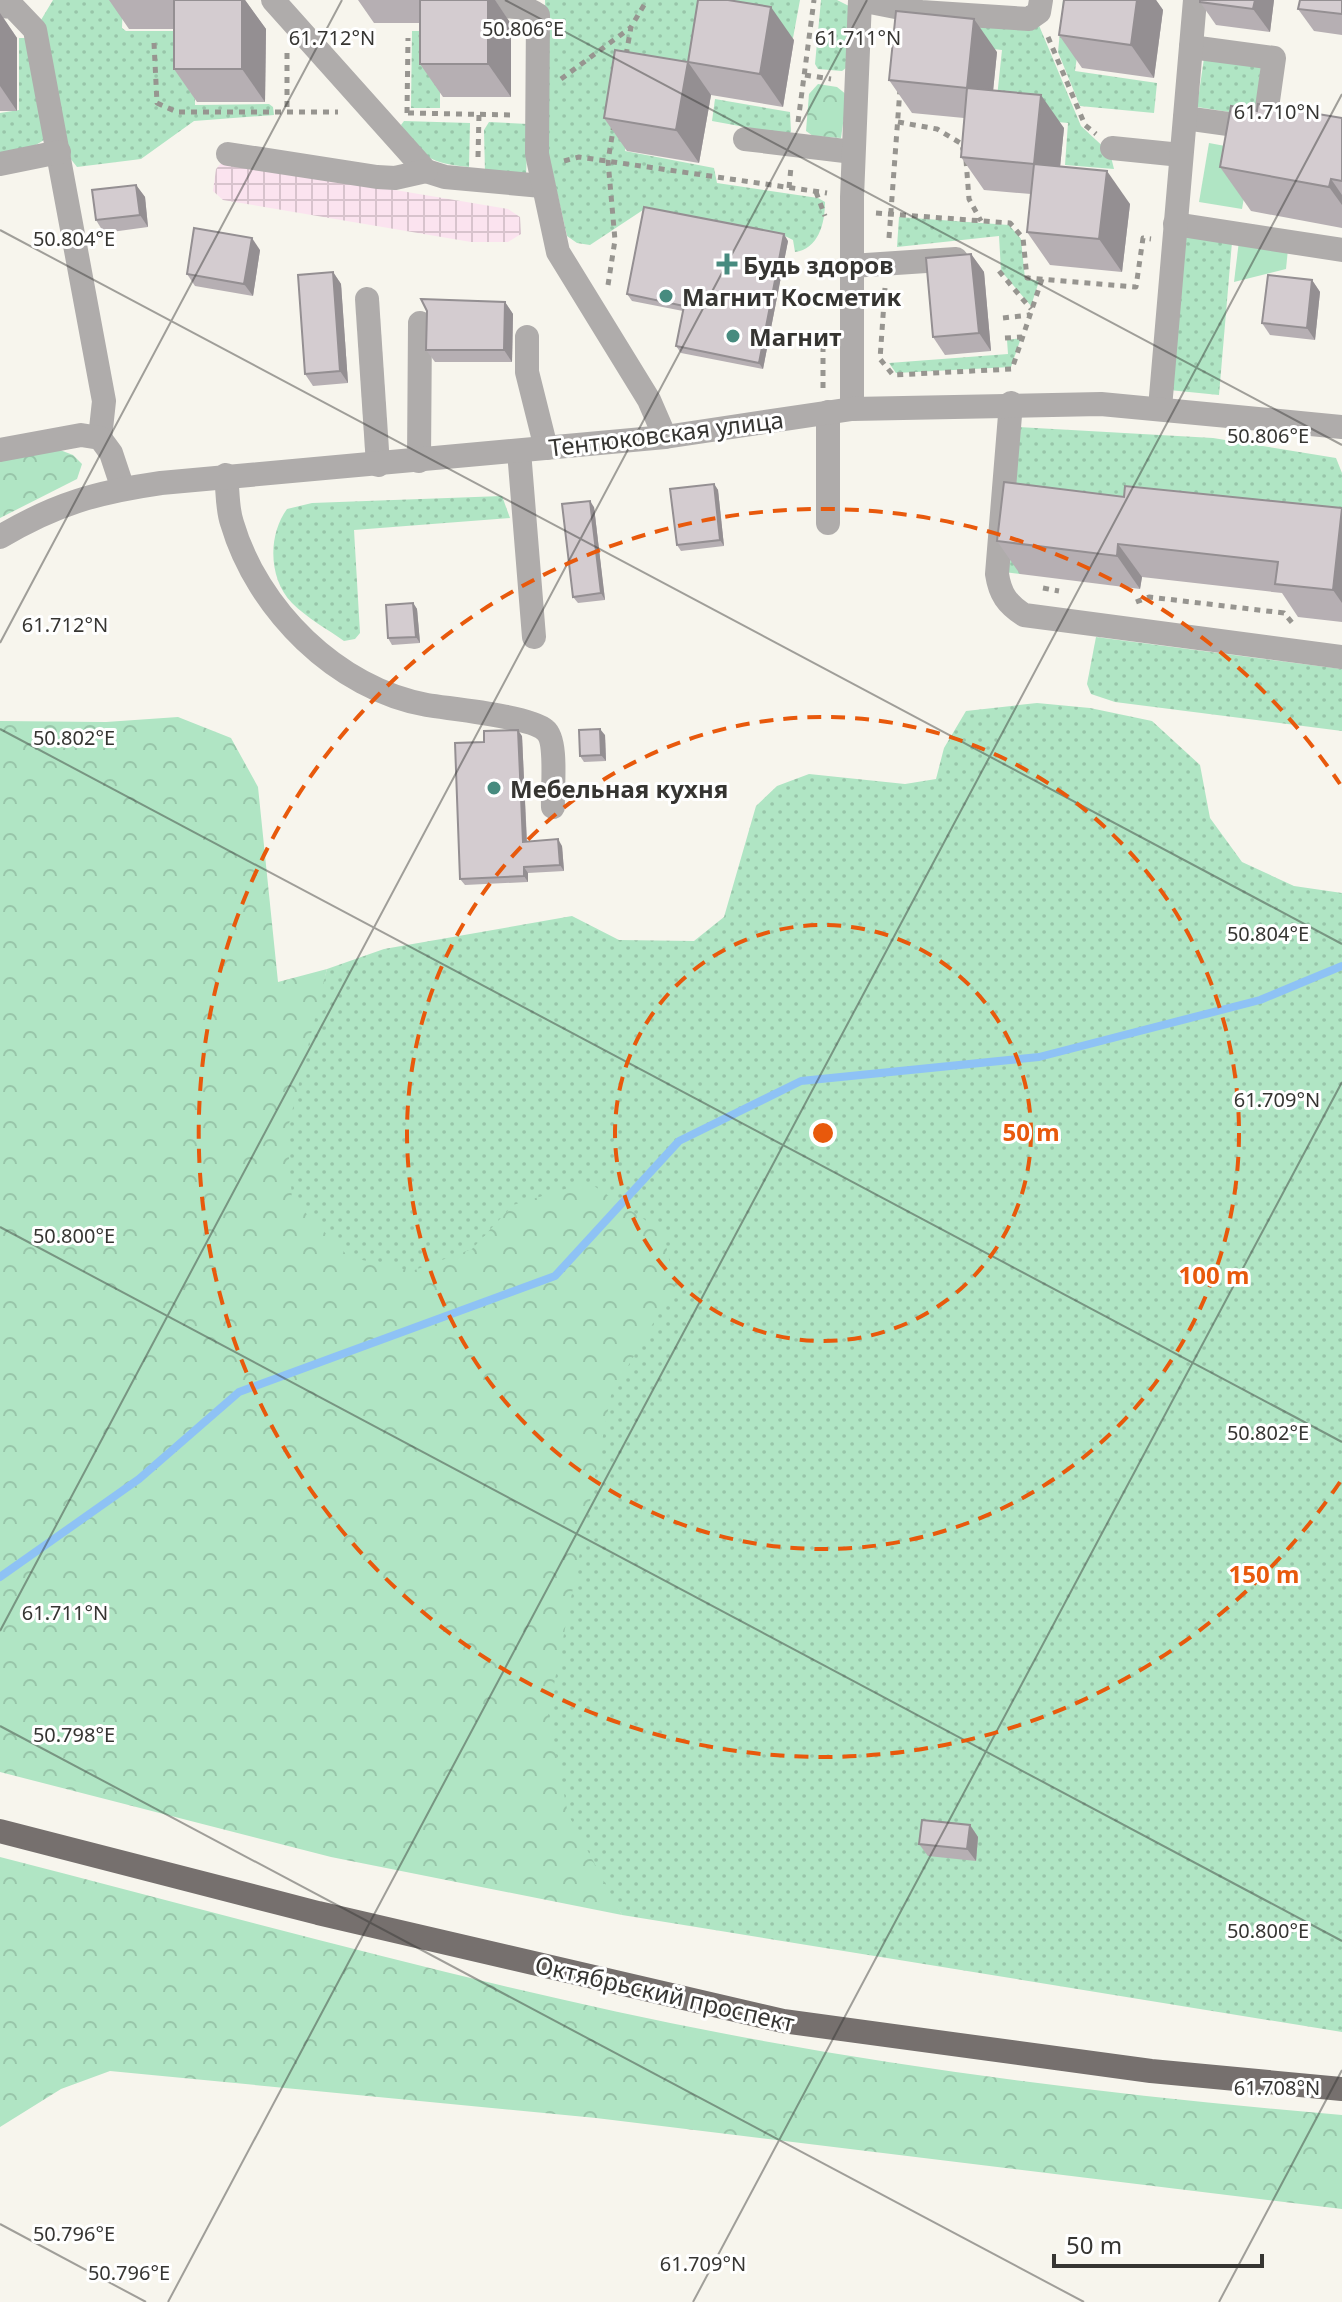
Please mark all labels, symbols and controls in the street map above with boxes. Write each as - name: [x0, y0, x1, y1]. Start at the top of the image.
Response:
- text: 50.806°E: [482, 15, 564, 42]
- text: 61.712°N: [289, 24, 375, 51]
- text: 61.711°N: [815, 24, 901, 51]
- text: 61.710°N: [1234, 98, 1320, 125]
- text: 50.804°E: [33, 225, 115, 252]
- place label: Будь здоров: [743, 248, 894, 281]
- marker: Будь здоров: [718, 255, 736, 273]
- place label: Магнит Косметик: [682, 280, 901, 313]
- marker: Магнит Косметик: [657, 287, 675, 305]
- place label: Магнит: [749, 320, 841, 353]
- marker: Магнит: [724, 327, 742, 345]
- street label: Тентюковская улица: [547, 402, 785, 464]
- text: 50.806°E: [1227, 422, 1309, 449]
- text: 61.712°N: [22, 611, 108, 638]
- text: 50.802°E: [33, 724, 115, 751]
- place label: Мебельная кухня: [510, 772, 728, 805]
- marker: Мебельная кухня: [485, 779, 503, 797]
- text: 50.804°E: [1227, 920, 1309, 947]
- text: 61.709°N: [1234, 1086, 1320, 1113]
- text: 50 m: [1002, 1115, 1060, 1148]
- centre of rings: [809, 1119, 837, 1147]
- text: 50.800°E: [33, 1222, 115, 1249]
- text: 100 m: [1179, 1258, 1249, 1291]
- text: 50.802°E: [1227, 1419, 1309, 1446]
- text: 150 m: [1229, 1557, 1299, 1590]
- text: 61.711°N: [22, 1599, 108, 1626]
- text: 50.798°E: [33, 1721, 115, 1748]
- text: 50.800°E: [1227, 1917, 1309, 1944]
- street label: Октябрьский проспект: [532, 1947, 798, 2039]
- text: 61.708°N: [1234, 2074, 1320, 2101]
- scale bar: [1054, 2218, 1262, 2268]
- text: 50.796°E: [33, 2220, 115, 2247]
- text: 50 m: [1066, 2228, 1122, 2261]
- text: 61.709°N: [660, 2250, 746, 2277]
- text: 50.796°E: [88, 2259, 170, 2286]

